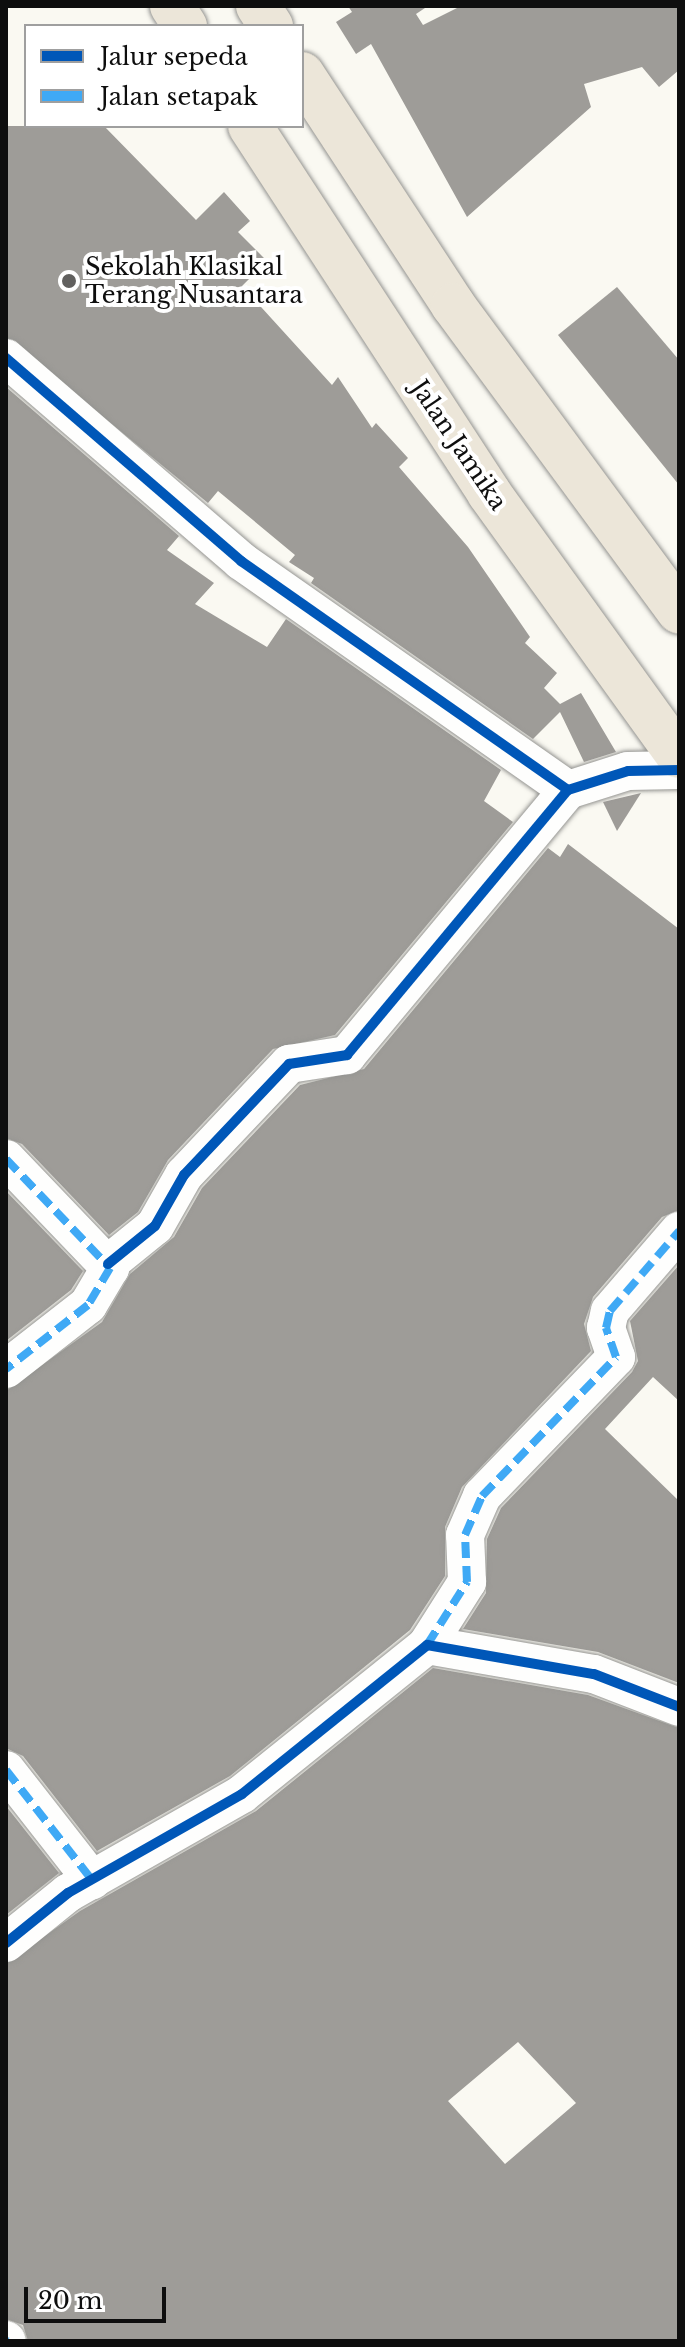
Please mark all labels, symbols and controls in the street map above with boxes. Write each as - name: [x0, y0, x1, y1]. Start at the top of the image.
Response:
- legend: [24, 24, 304, 128]
- text: Jalur sepeda: [100, 42, 248, 71]
- text: Jalan setapak: [100, 82, 258, 111]
- place label: Sekolah Klasikal Terang Nusantara: [85, 253, 303, 309]
- marker: Sekolah Klasikal Terang Nusantara: [60, 272, 78, 290]
- street label: Jalan Jamika: [405, 375, 513, 515]
- scale bar: [28, 2271, 170, 2321]
- text: 20 m: [38, 2286, 103, 2315]

